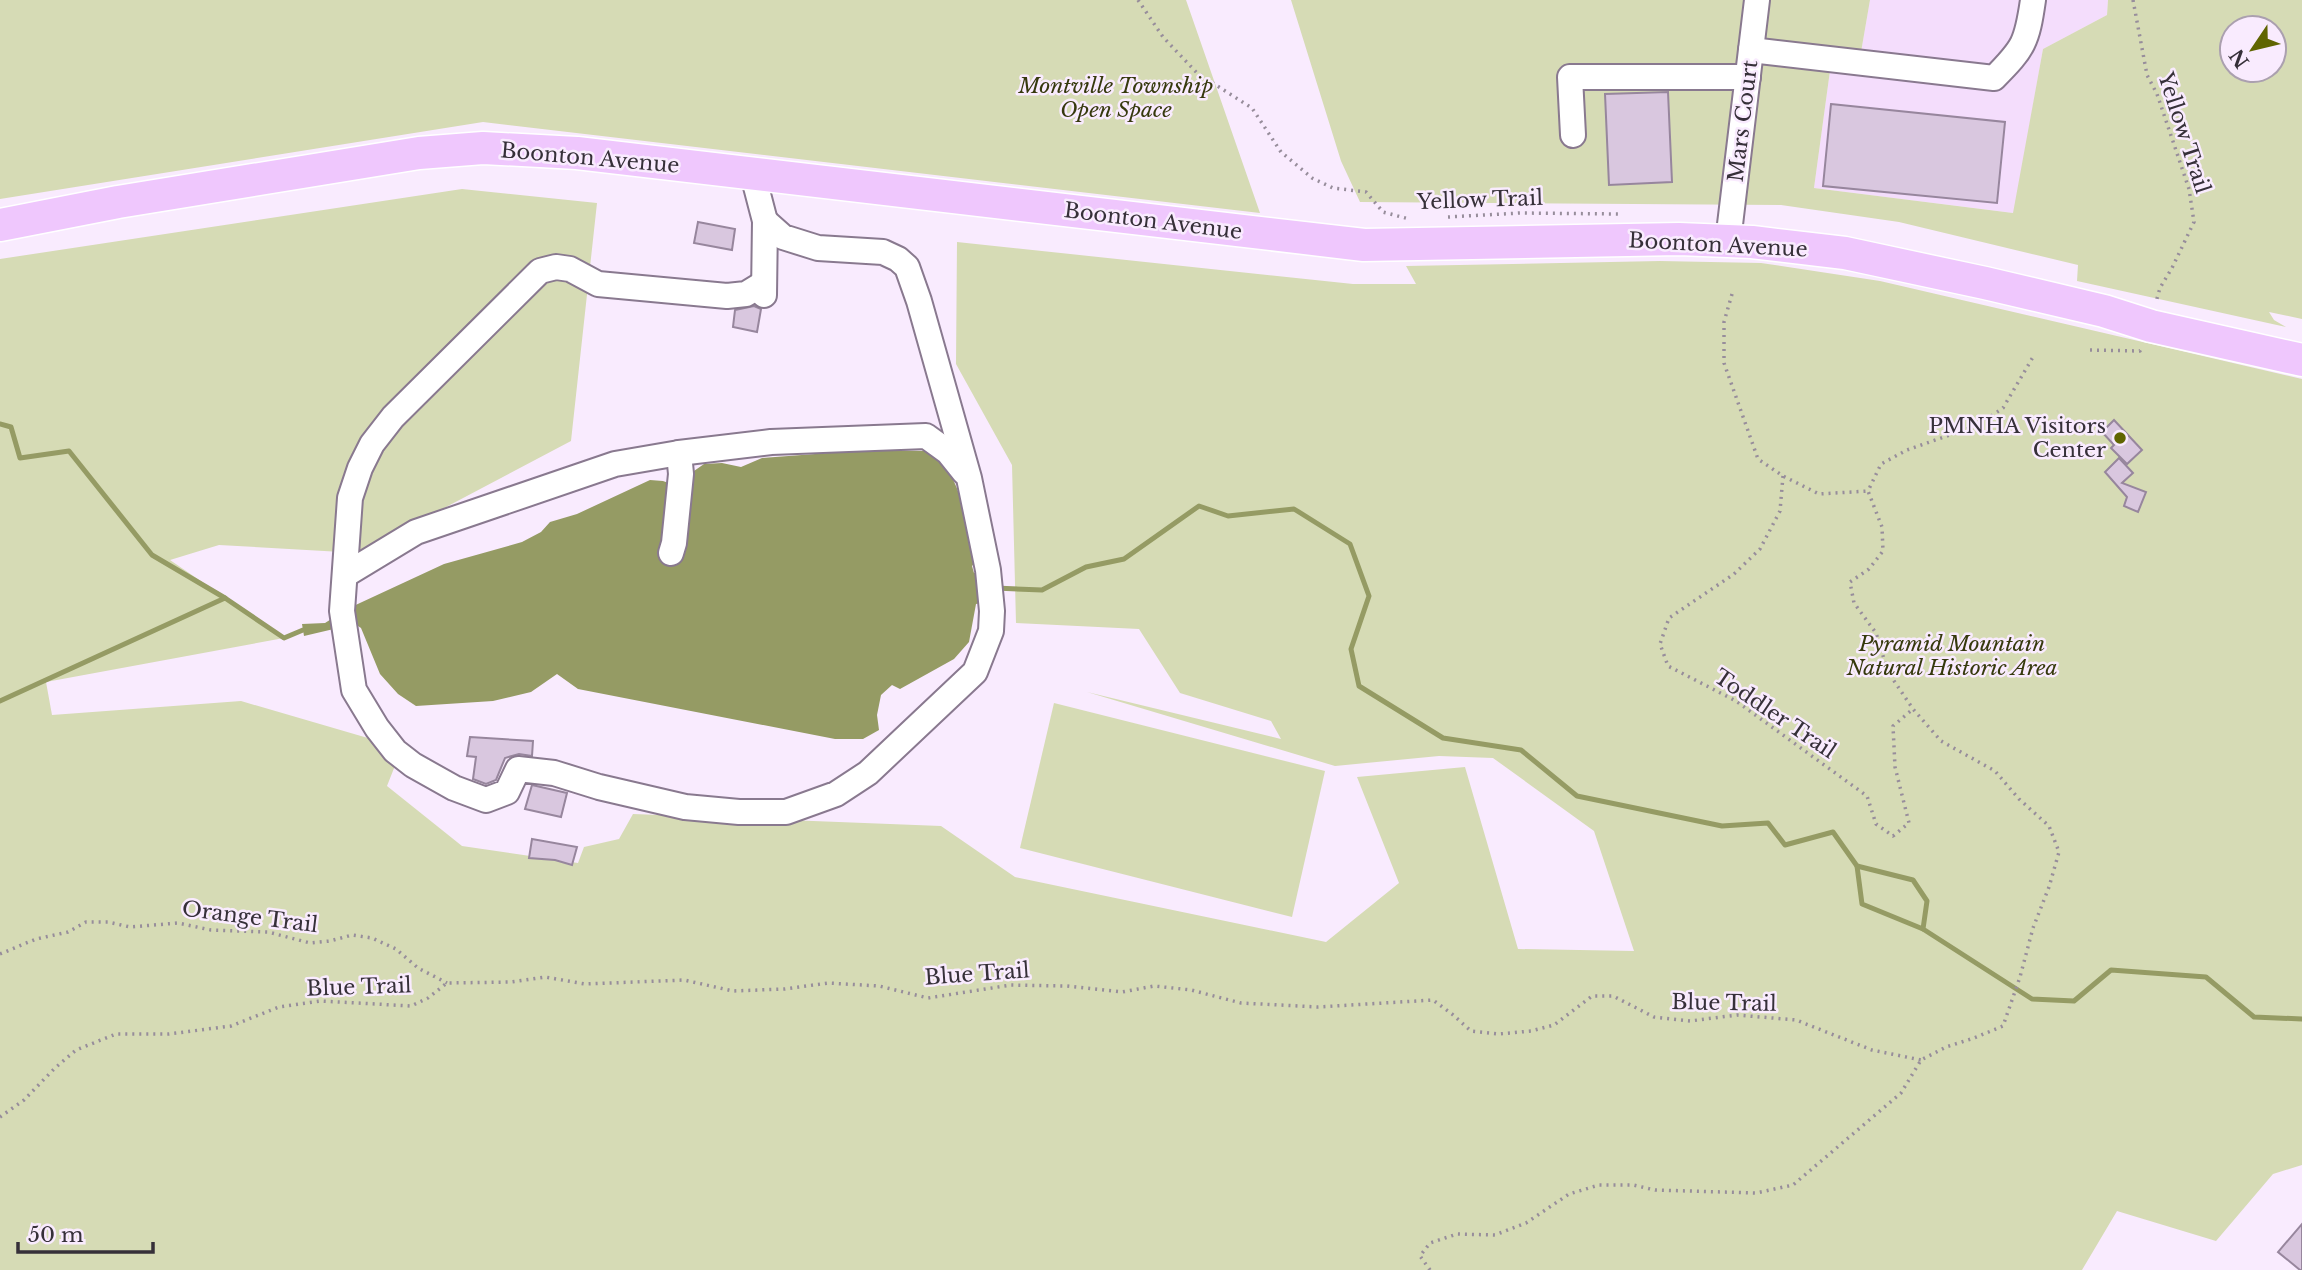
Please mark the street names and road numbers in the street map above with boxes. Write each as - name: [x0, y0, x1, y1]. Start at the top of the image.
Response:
- street label: Mars Court: [1723, 58, 1763, 183]
- street label: Yellow Trail: [2152, 68, 2216, 197]
- street label: Boonton Avenue: [500, 137, 680, 179]
- street label: Yellow Trail: [1416, 185, 1544, 215]
- street label: Boonton Avenue: [1062, 197, 1244, 245]
- street label: Boonton Avenue: [1628, 227, 1808, 263]
- street label: Toddler Trail: [1709, 664, 1841, 764]
- street label: Orange Trail: [180, 896, 320, 938]
- street label: Blue Trail: [924, 957, 1031, 991]
- street label: Blue Trail: [306, 972, 412, 1002]
- street label: Blue Trail: [1671, 989, 1777, 1017]

